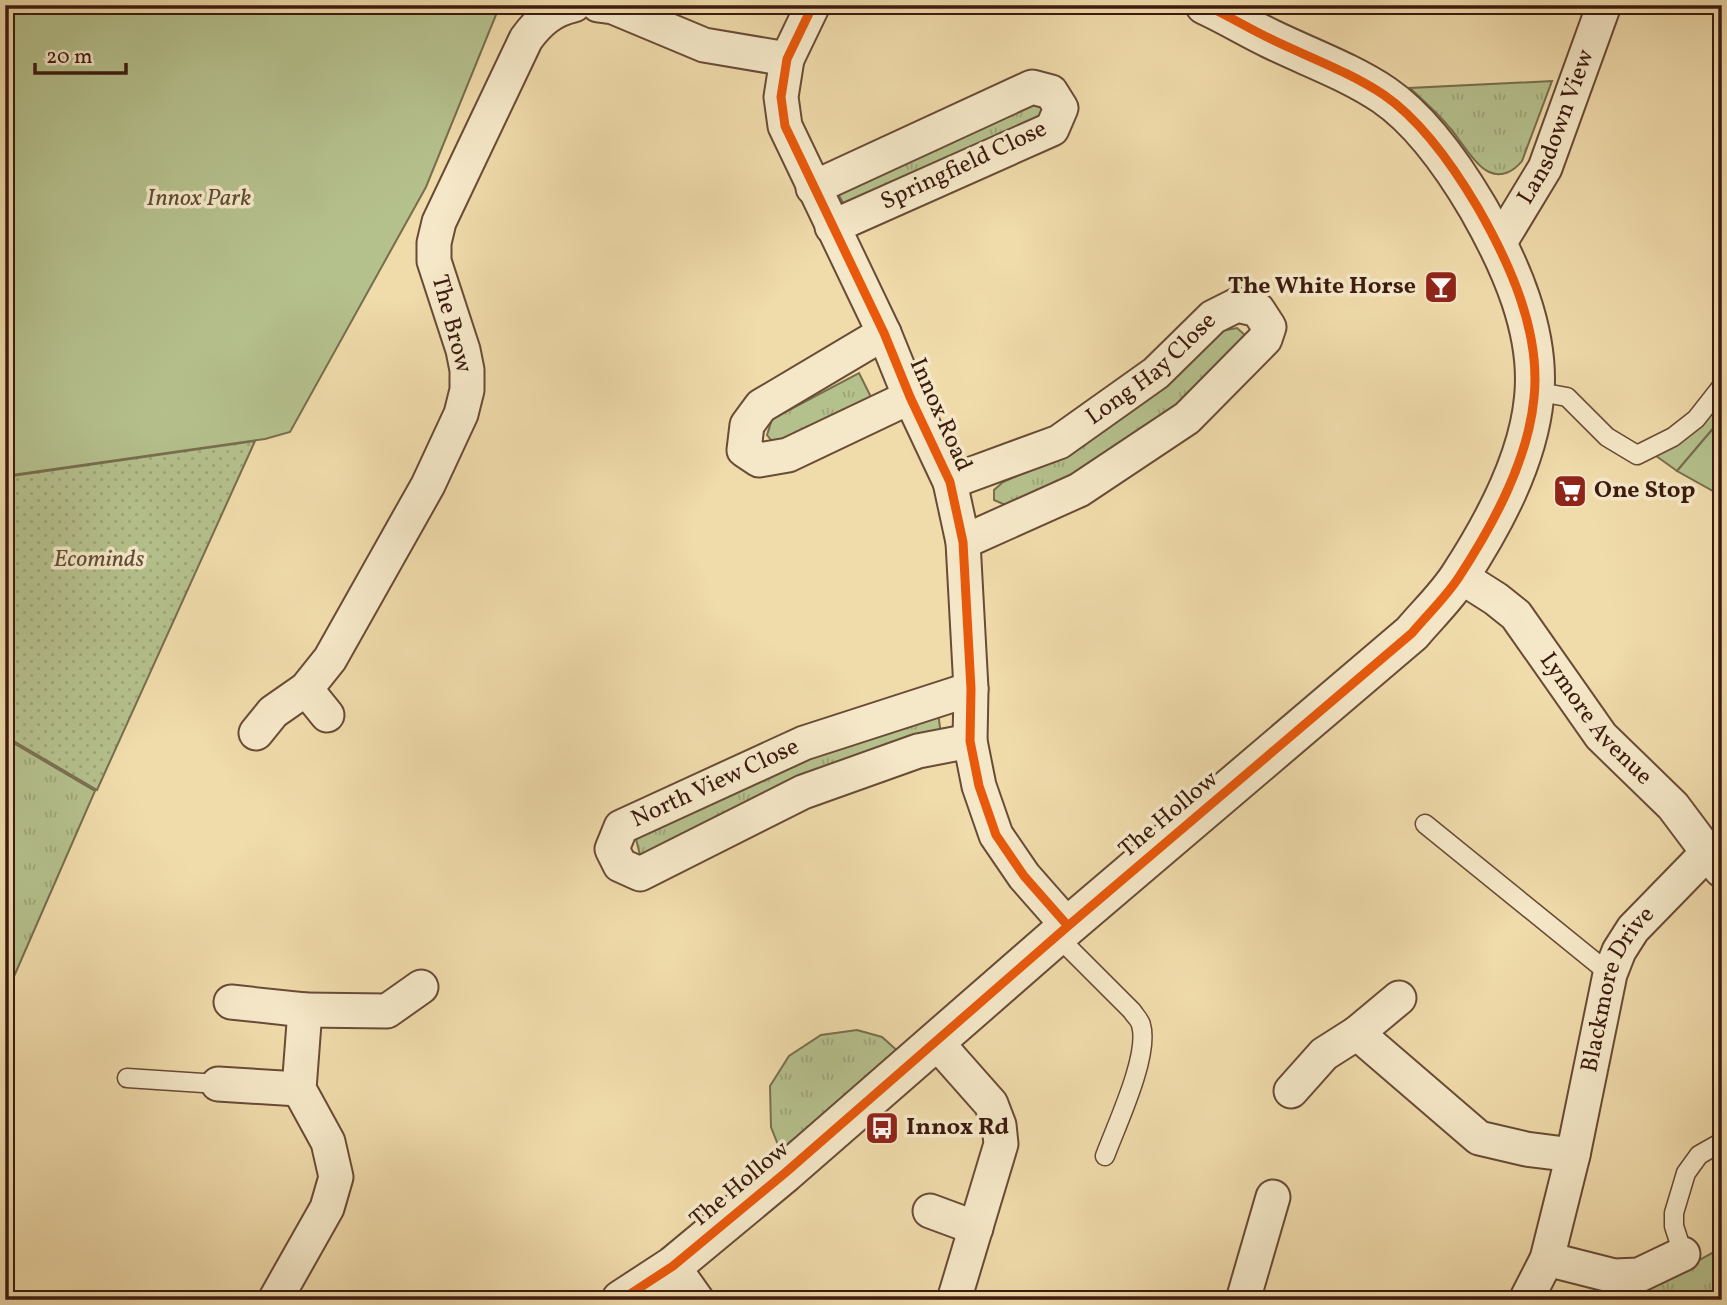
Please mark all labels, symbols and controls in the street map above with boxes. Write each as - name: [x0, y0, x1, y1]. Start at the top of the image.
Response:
- scale bar: [35, 32, 126, 76]
- text: 20 m: [46, 43, 92, 72]
- street label: Lansdown View: [1509, 44, 1604, 211]
- street label: Springfield Close: [875, 113, 1053, 219]
- park label: Innox Park: [147, 182, 251, 216]
- bar icon: The White Horse: [1422, 268, 1460, 306]
- place label: The White Horse: [1228, 270, 1416, 304]
- street label: The Brow: [422, 271, 480, 377]
- street label: Long Hay Close: [1079, 305, 1225, 434]
- street label: Innox Road: [900, 353, 980, 477]
- supermarket icon: One Stop: [1551, 472, 1589, 510]
- place label: One Stop: [1594, 474, 1695, 508]
- park label: Ecominds: [54, 543, 145, 577]
- street label: Lymore Avenue: [1530, 646, 1660, 794]
- street label: North View Close: [626, 730, 805, 837]
- street label: The Hollow: [1112, 763, 1226, 867]
- street label: Blackmore Drive: [1573, 899, 1663, 1076]
- bus stop icon: Innox Rd: [863, 1109, 901, 1147]
- place label: Innox Rd: [906, 1111, 1009, 1145]
- street label: The Hollow: [683, 1133, 797, 1237]

